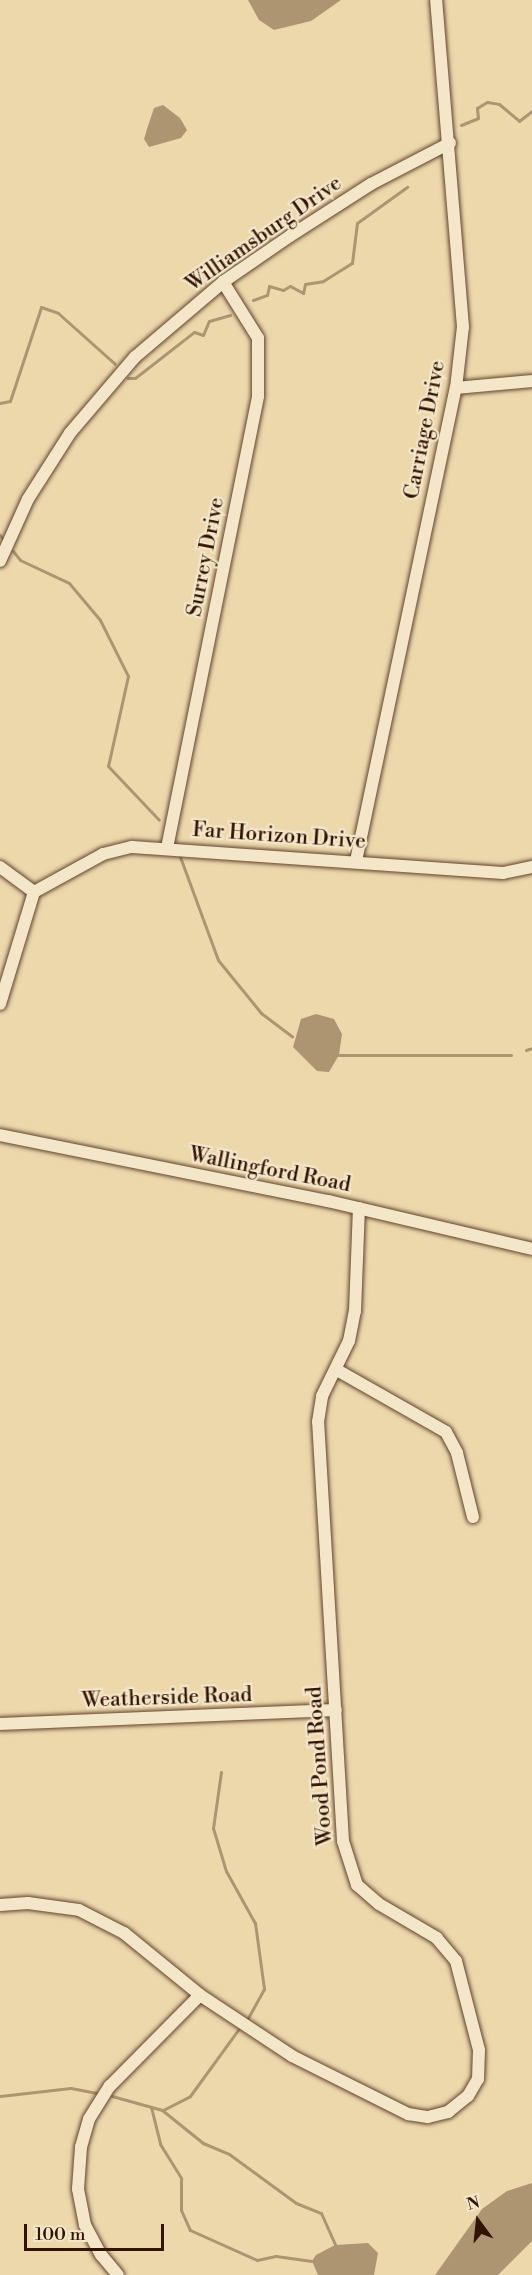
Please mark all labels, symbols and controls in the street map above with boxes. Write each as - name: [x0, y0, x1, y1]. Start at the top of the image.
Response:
- street label: Williamsburg Drive: [181, 171, 347, 297]
- street label: Carriage Drive: [399, 359, 451, 501]
- street label: Surrey Drive: [182, 495, 230, 619]
- street label: Far Horizon Drive: [191, 817, 367, 855]
- street label: Wallingford Road: [187, 1142, 353, 1198]
- street label: Weatherside Road: [81, 1682, 253, 1714]
- street label: Wood Pond Road: [302, 1685, 338, 1847]
- north arrow: [448, 2191, 508, 2251]
- text: N: [465, 2192, 482, 2215]
- scale bar: [27, 2212, 166, 2250]
- text: 100 m: [35, 2223, 86, 2246]

